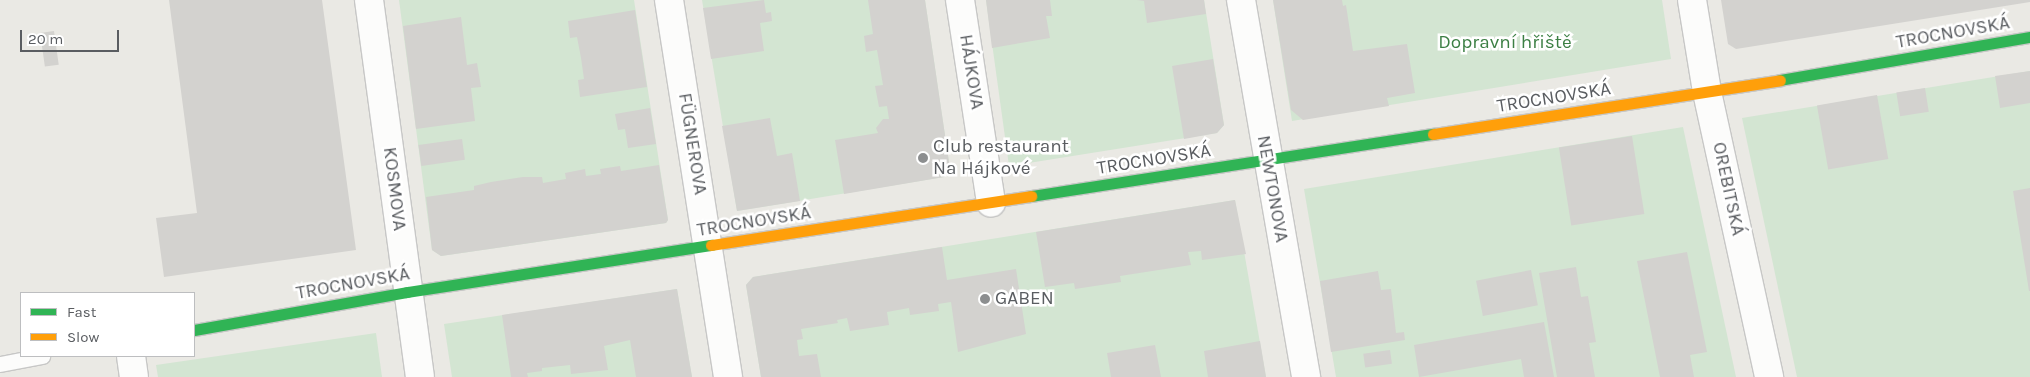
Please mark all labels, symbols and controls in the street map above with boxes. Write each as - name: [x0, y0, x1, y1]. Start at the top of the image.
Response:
- street label: TROCNOVSKÁ: [1894, 12, 2012, 54]
- scale bar: [22, 20, 121, 52]
- text: 20 m: [28, 30, 63, 48]
- park label: Dopravní hřiště: [1438, 32, 1572, 54]
- street label: HÁJKOVA: [954, 33, 988, 111]
- street label: TROCNOVSKÁ: [1496, 78, 1612, 118]
- street label: FÜGNEROVA: [673, 91, 711, 197]
- street label: NEWTONOVA: [1251, 134, 1293, 244]
- place label: Club restaurant Na Hájkové: [933, 136, 1069, 180]
- street label: TROCNOVSKÁ: [1096, 140, 1212, 180]
- street label: OREBITSKÁ: [1707, 140, 1749, 238]
- street label: KOSMOVA: [378, 146, 410, 232]
- marker: Club restaurant Na Hájkové: [917, 152, 929, 164]
- street label: TROCNOVSKÁ: [696, 202, 812, 242]
- street label: TROCNOVSKÁ: [294, 263, 412, 305]
- place label: GABEN: [995, 288, 1054, 310]
- legend: [20, 292, 195, 357]
- marker: GABEN: [979, 293, 991, 305]
- text: Fast: [67, 303, 96, 321]
- text: Slow: [67, 328, 99, 346]

